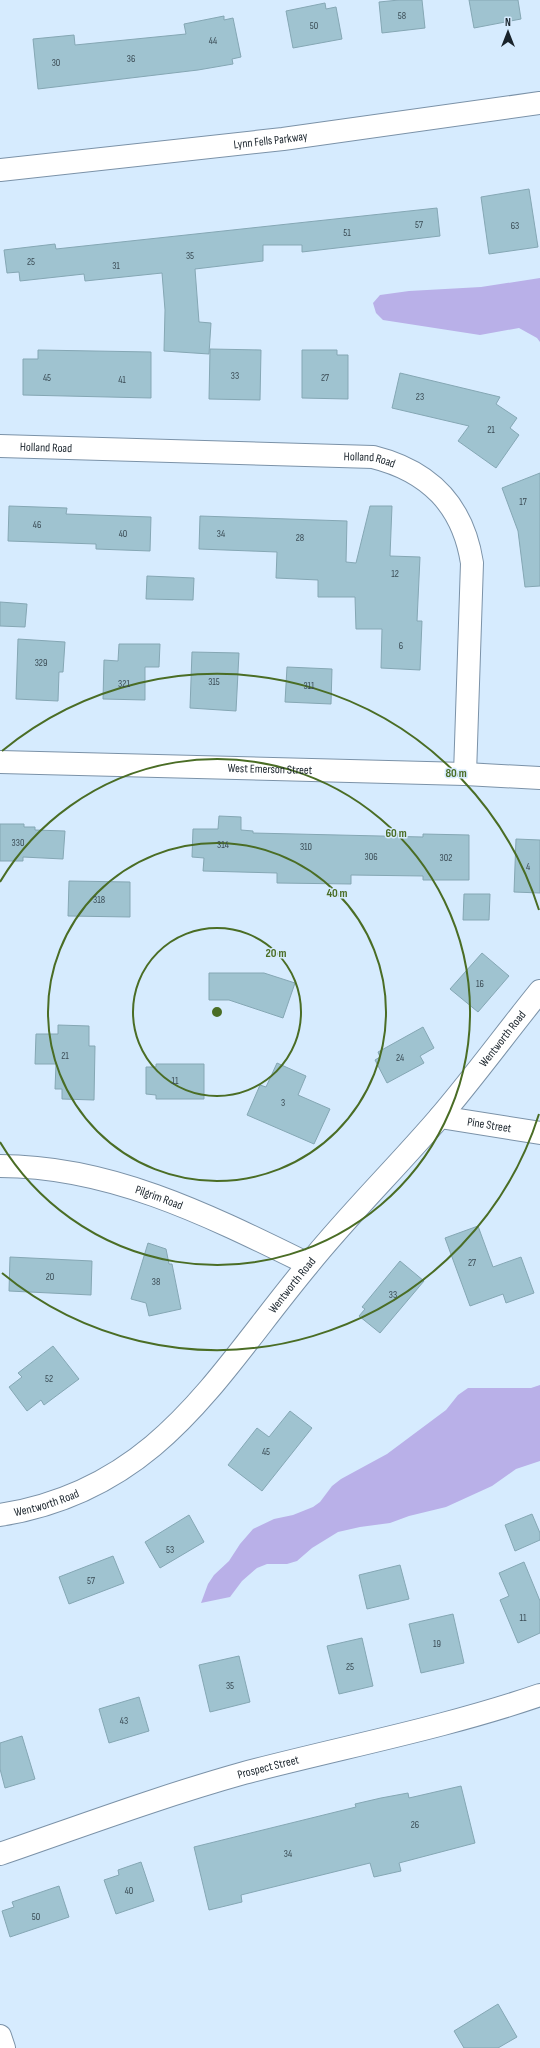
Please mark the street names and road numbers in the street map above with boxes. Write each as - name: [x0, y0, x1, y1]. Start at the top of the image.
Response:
- street label: Lynn Fells Parkway: [233, 129, 309, 152]
- street label: Holland Road: [20, 440, 72, 456]
- street label: Holland Road: [343, 449, 397, 471]
- street label: West Emerson Street: [227, 761, 313, 778]
- street label: Wentworth Road: [476, 1008, 529, 1070]
- street label: Pine Street: [466, 1114, 513, 1136]
- street label: Pilgrim Road: [133, 1182, 185, 1213]
- street label: Wentworth Road: [265, 1254, 319, 1316]
- street label: Wentworth Road: [13, 1486, 82, 1520]
- street label: Prospect Street: [236, 1752, 301, 1783]

